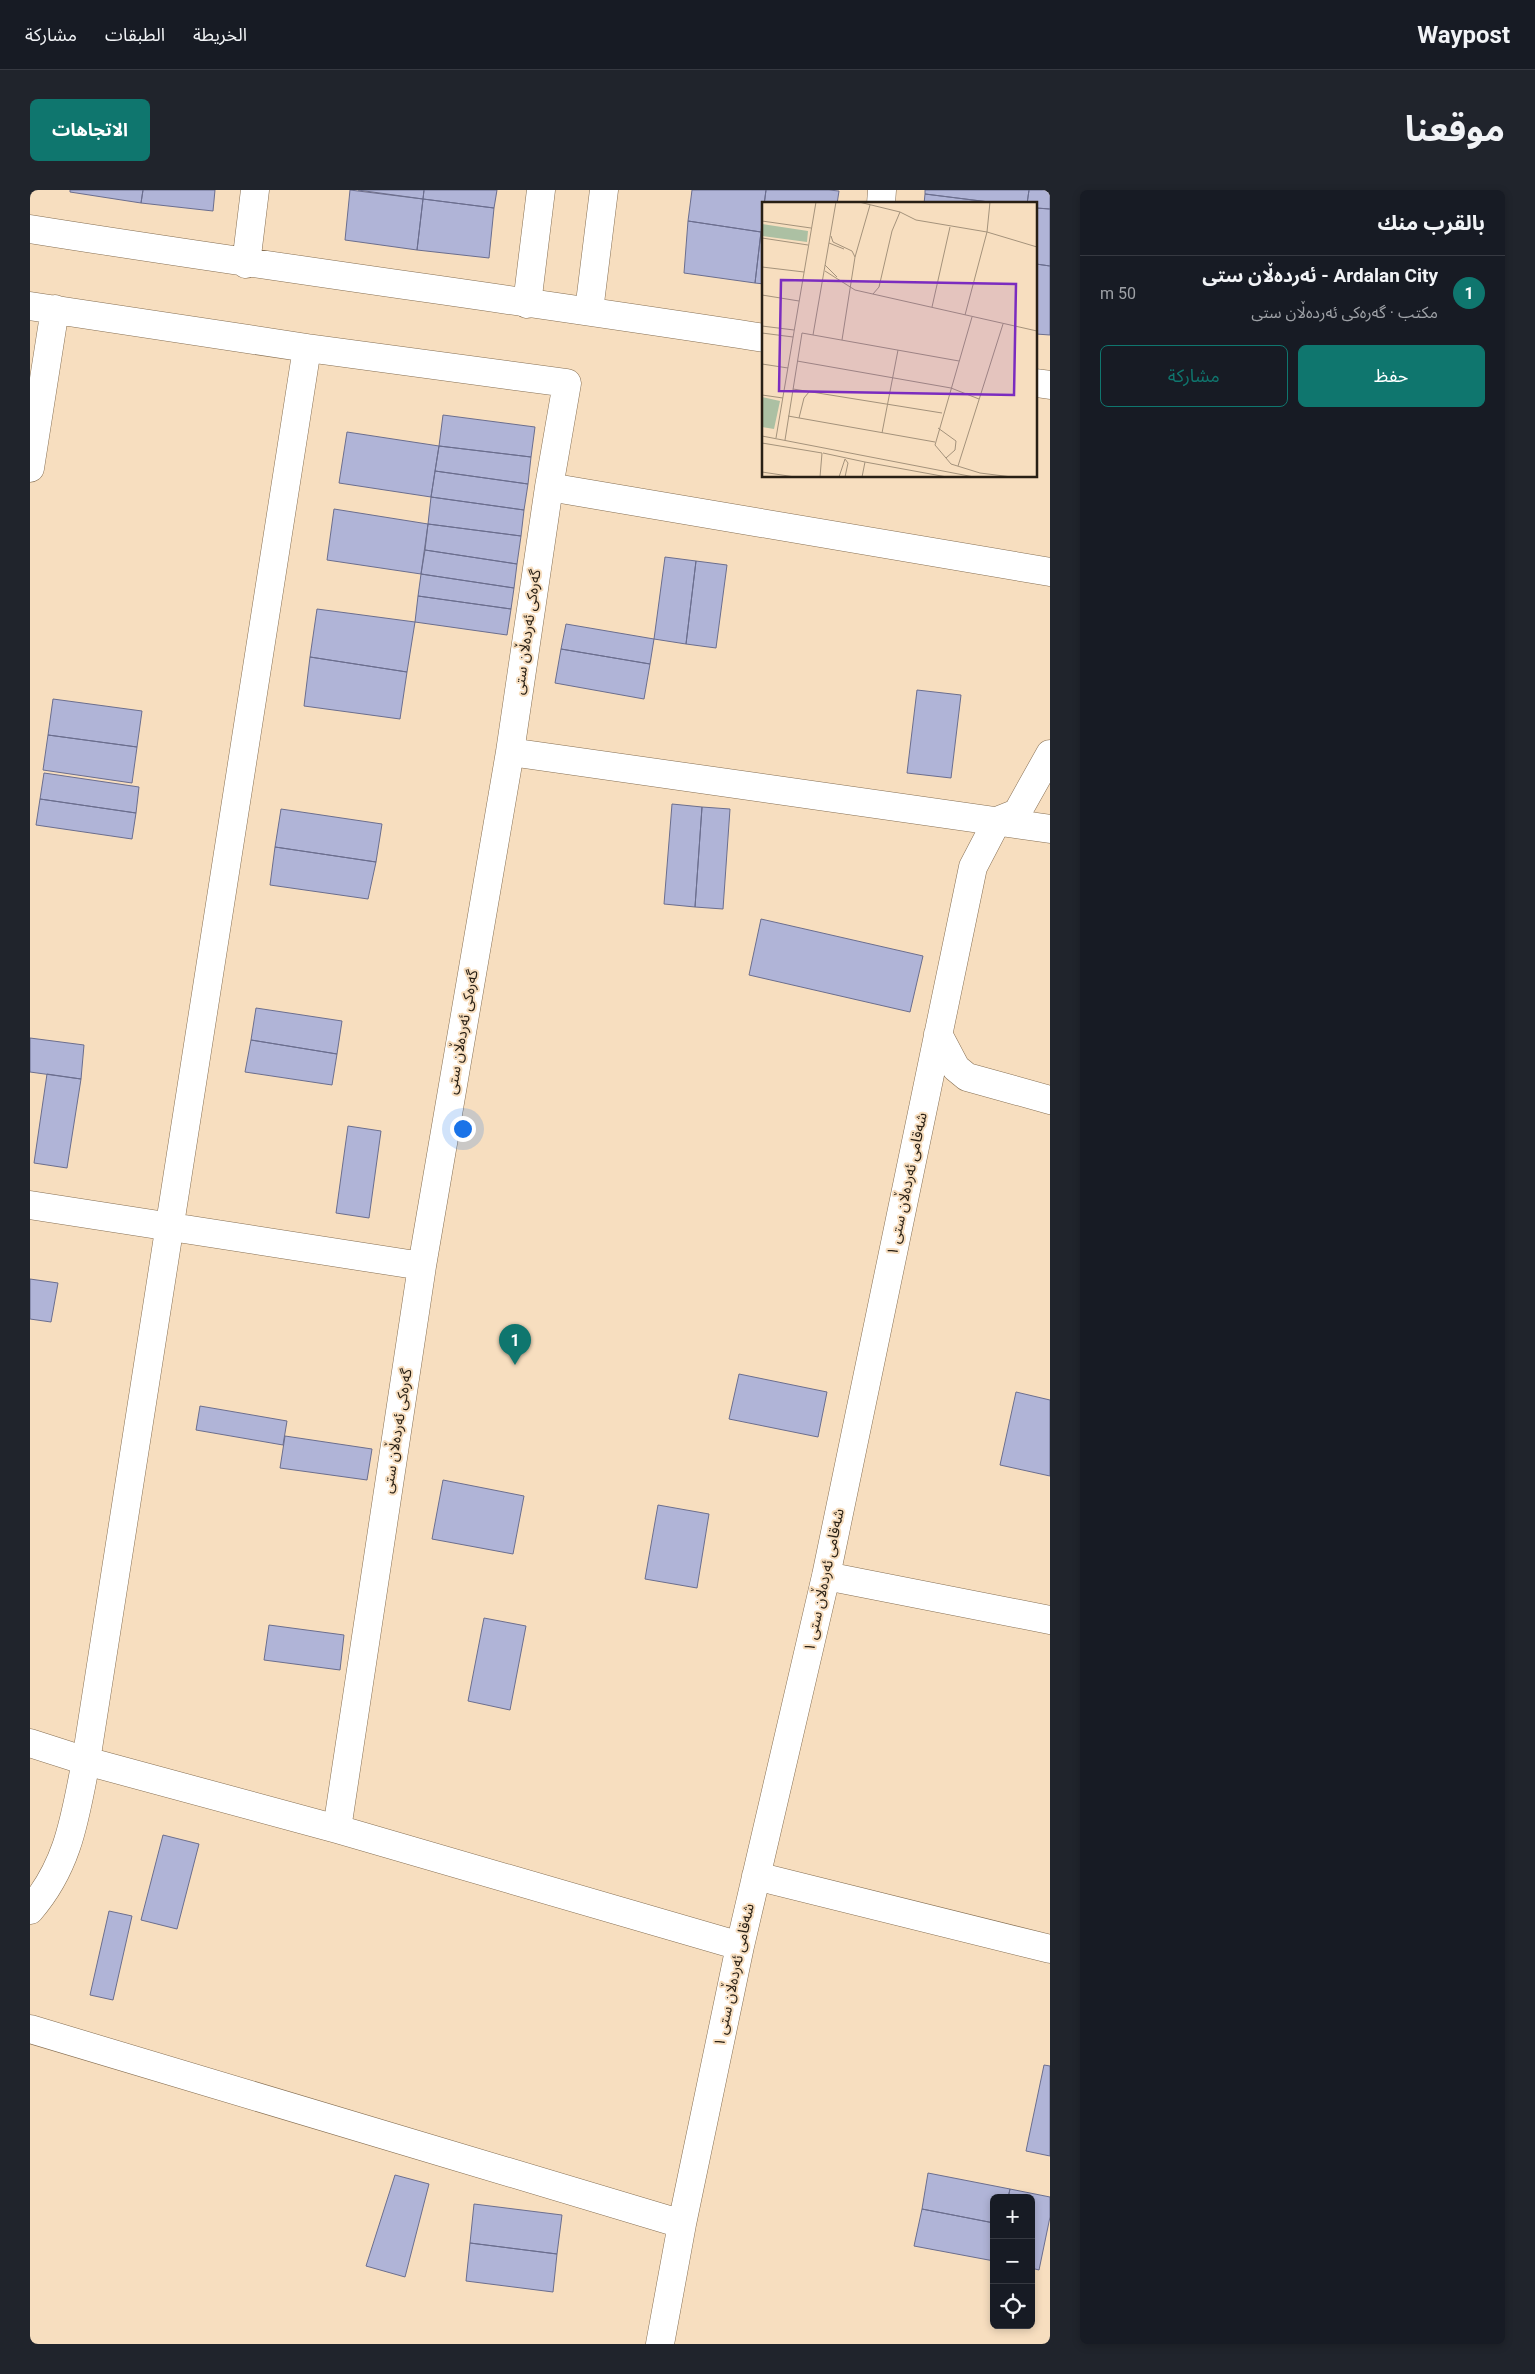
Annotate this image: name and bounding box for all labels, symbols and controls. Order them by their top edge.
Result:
text: Waypost [1417,21,1510,49]
text: مشاركة [25,24,77,45]
text: الطبقات [105,24,165,45]
text: الخريطة [193,24,247,45]
button: الاتجاهات [30,99,150,161]
text: موقعنا [1405,109,1505,150]
inset map [762,202,1038,478]
text: بالقرب منك [1377,211,1485,235]
text: Ardalan City - ئەردەڵان ستی [1202,264,1438,287]
text: 50 m [1100,284,1136,303]
text: 1 [1464,284,1474,303]
text: مكتب · گەرەکی ئەردەڵان ستی [1251,303,1438,322]
button: مشاركة [1100,345,1288,407]
button: حفظ [1298,345,1485,407]
street label: گەرەکی ئەردەڵان ستی [507,567,545,696]
street label: گەرەکی ئەردەڵان ستی [440,967,482,1096]
street label: شەقامی ئەردەڵان ستی ١ [881,1110,931,1257]
your location [450,1116,476,1142]
pin: 1 [499,1324,531,1365]
street label: گەرەکی ئەردەڵان ستی [376,1366,416,1495]
street label: شەقامی ئەردەڵان ستی ١ [798,1506,848,1653]
street label: شەقامی ئەردەڵان ستی ١ [708,1901,758,2048]
map controls [990,2194,1035,2329]
button: + [990,2194,1035,2239]
button: − [990,2239,1035,2284]
button: locate [990,2284,1035,2329]

